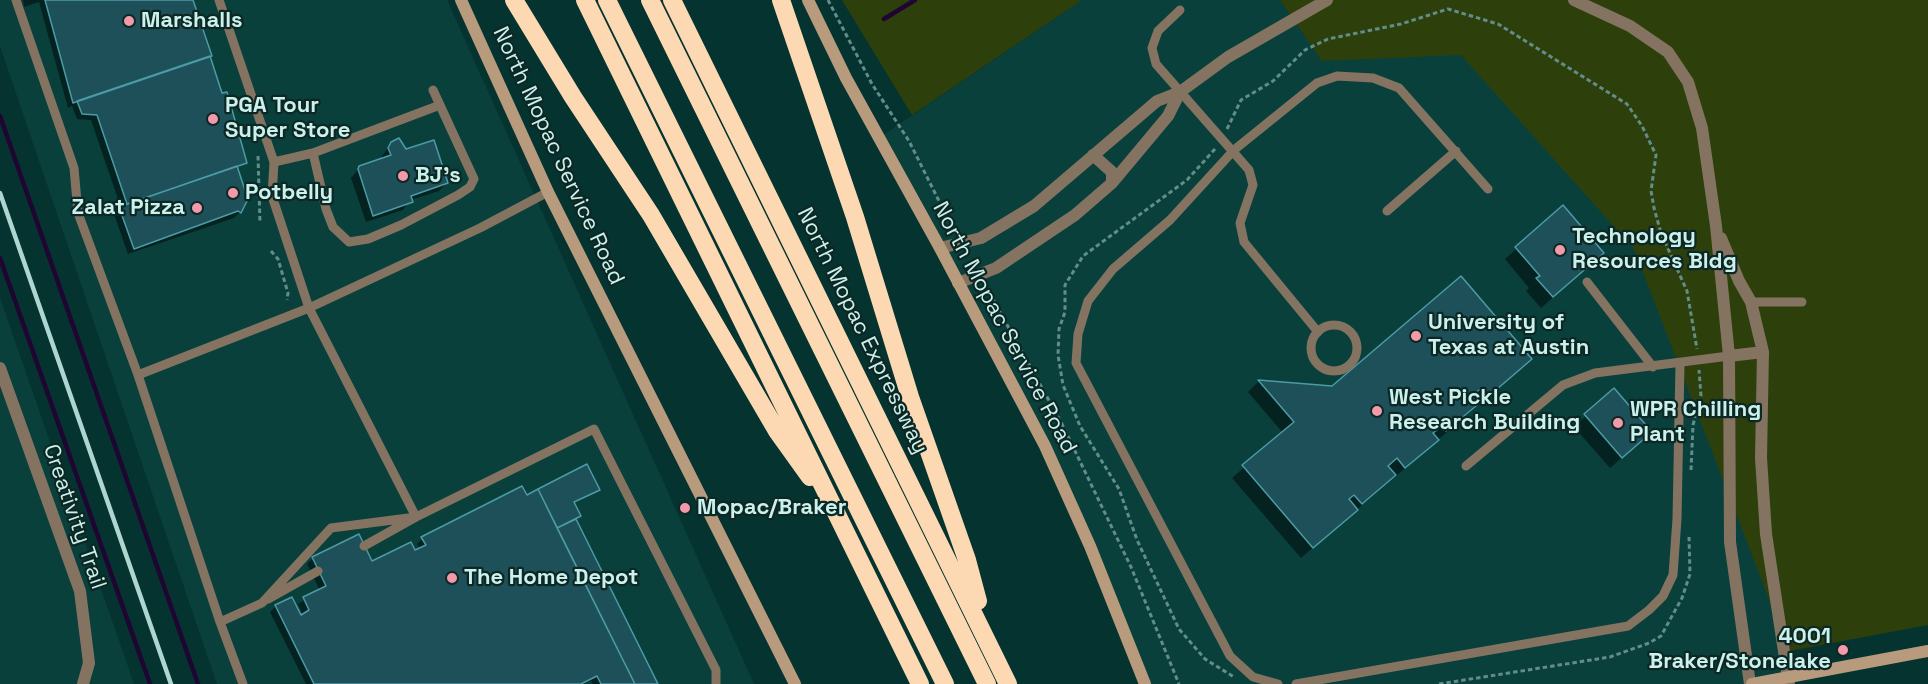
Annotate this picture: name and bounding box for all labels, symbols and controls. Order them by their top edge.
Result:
place label: Marshalls [141,8,243,34]
marker: Marshalls [122,14,136,28]
street label: North Mopac Service Road [487,23,629,289]
place label: PGA Tour Super Store [225,93,350,144]
marker: PGA Tour Super Store [206,112,220,126]
place label: BJ's [415,163,461,189]
marker: BJ's [396,169,410,183]
place label: Potbelly [245,180,333,206]
marker: Potbelly [226,186,240,200]
place label: Zalat Pizza [72,195,185,221]
street label: North Mopac Service Road [926,197,1082,459]
marker: Zalat Pizza [190,201,204,215]
street label: North Mopac Expressway [791,204,933,458]
place label: Technology Resources Bldg [1572,224,1737,276]
marker: Technology Resources Bldg [1553,243,1567,257]
place label: University of Texas at Austin [1428,310,1589,362]
marker: University of Texas at Austin [1409,329,1423,343]
place label: West Pickle Research Building [1389,385,1580,436]
place label: WPR Chilling Plant [1630,397,1761,448]
marker: West Pickle Research Building [1370,404,1384,418]
marker: WPR Chilling Plant [1611,416,1625,430]
street label: Creativity Trail [37,441,111,593]
place label: Mopac/Braker [697,495,846,521]
marker: Mopac/Braker [678,501,692,515]
place label: The Home Depot [464,565,638,591]
marker: The Home Depot [445,571,459,585]
place label: 4001 Braker/Stonelake [1649,624,1831,676]
marker: 4001 Braker/Stonelake [1836,643,1850,657]

